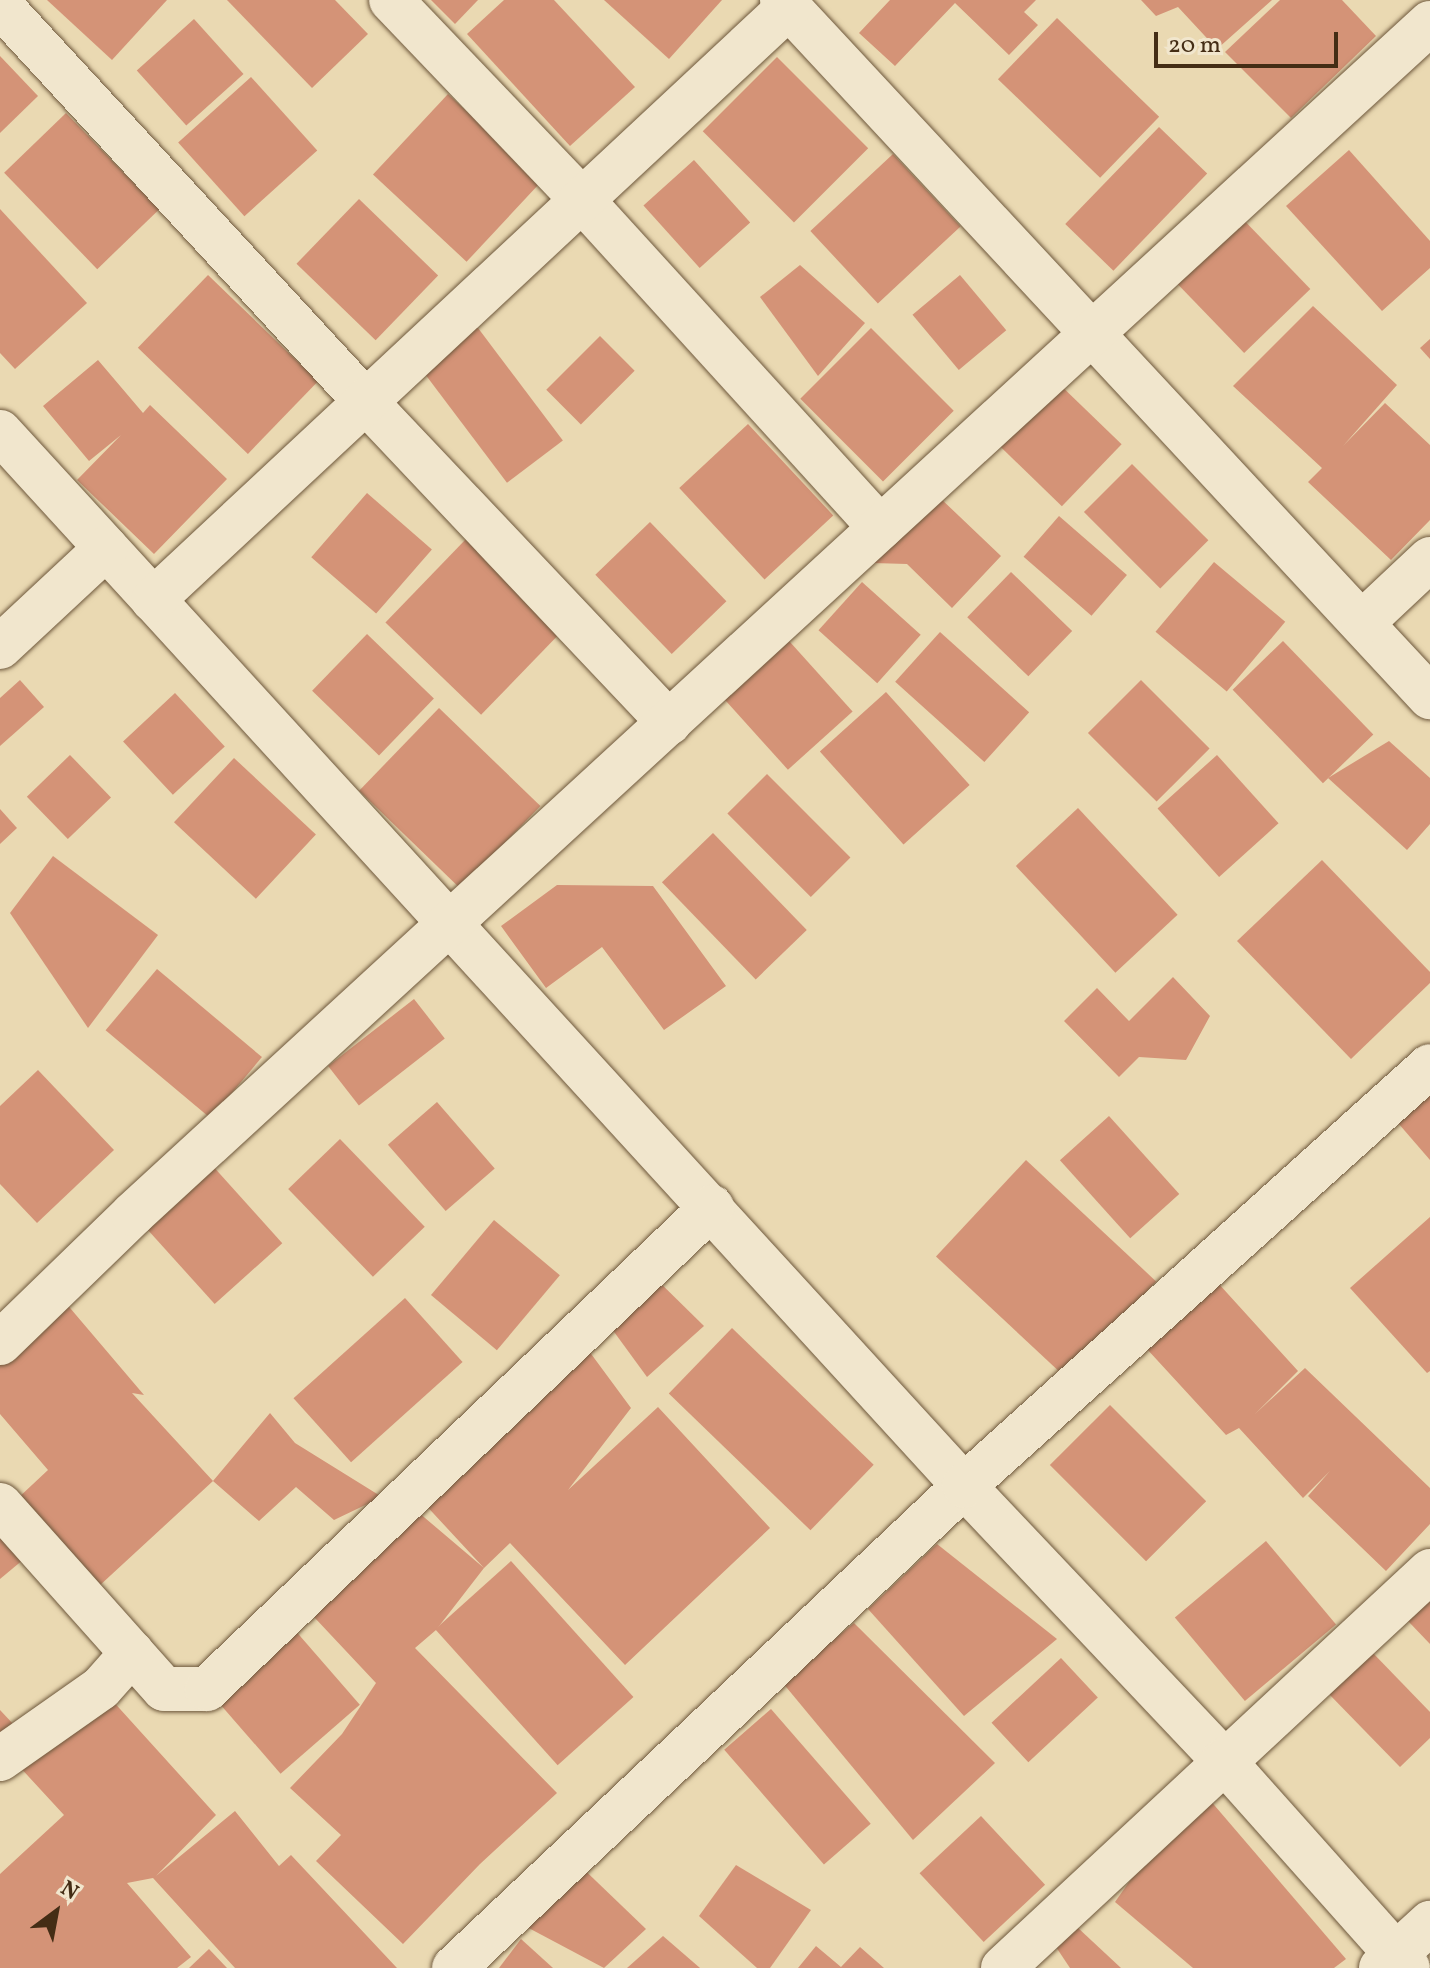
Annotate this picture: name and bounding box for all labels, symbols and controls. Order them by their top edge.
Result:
scale bar [1158,16,1342,66]
text: 20 m [1168,29,1221,63]
north arrow [16,1872,96,1952]
text: N [54,1874,84,1909]

